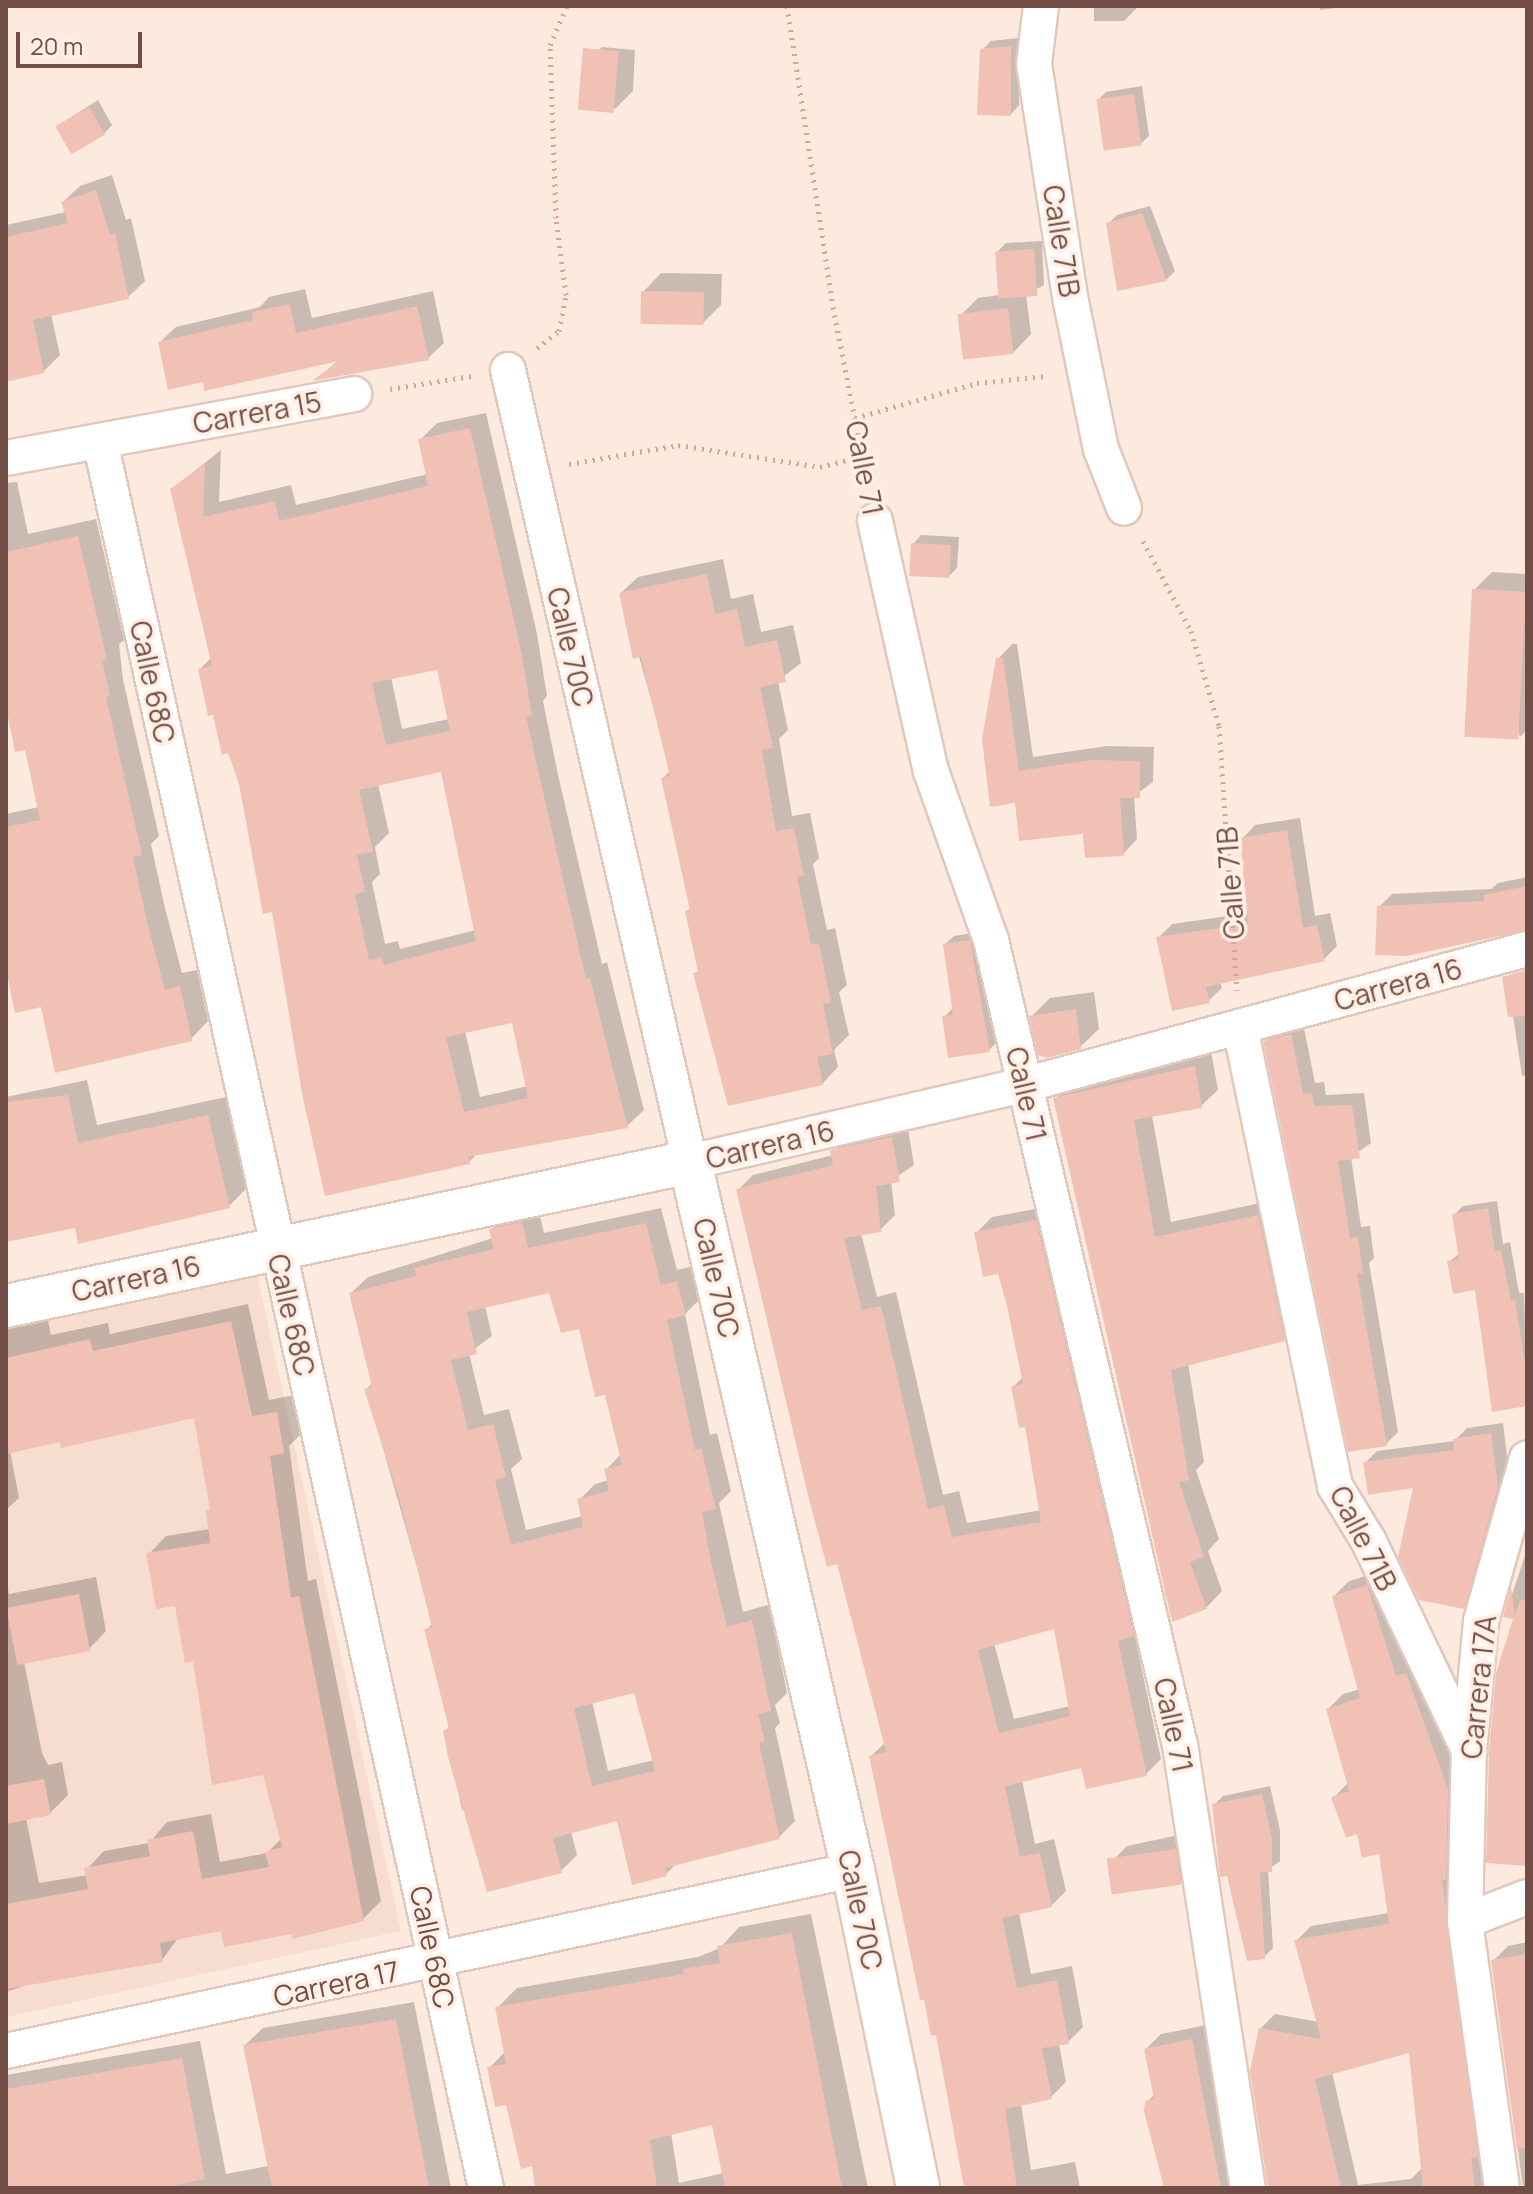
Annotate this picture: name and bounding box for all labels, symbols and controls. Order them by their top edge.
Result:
scale bar [20,16,146,66]
text: 20 m [30,29,83,62]
street label: Calle 71B [1037,183,1087,299]
street label: Carrera 15 [190,384,324,440]
street label: Calle 71 [839,418,891,518]
street label: Calle 70C [541,584,601,710]
street label: Calle 68C [124,618,182,746]
street label: Calle 71B [1209,826,1251,940]
street label: Carrera 16 [1330,951,1466,1017]
street label: Calle 71 [1000,1044,1054,1144]
street label: Carrera 16 [702,1113,838,1175]
street label: Calle 70C [687,1215,747,1341]
street label: Carrera 16 [69,1248,203,1308]
street label: Calle 68C [262,1251,322,1379]
street label: Calle 71B [1323,1480,1405,1596]
street label: Carrera 17A [1454,1614,1502,1760]
street label: Calle 71 [1148,1675,1200,1775]
street label: Calle 70C [832,1847,890,1973]
street label: Calle 68C [404,1883,462,2011]
street label: Carrera 17 [270,1953,402,2013]

